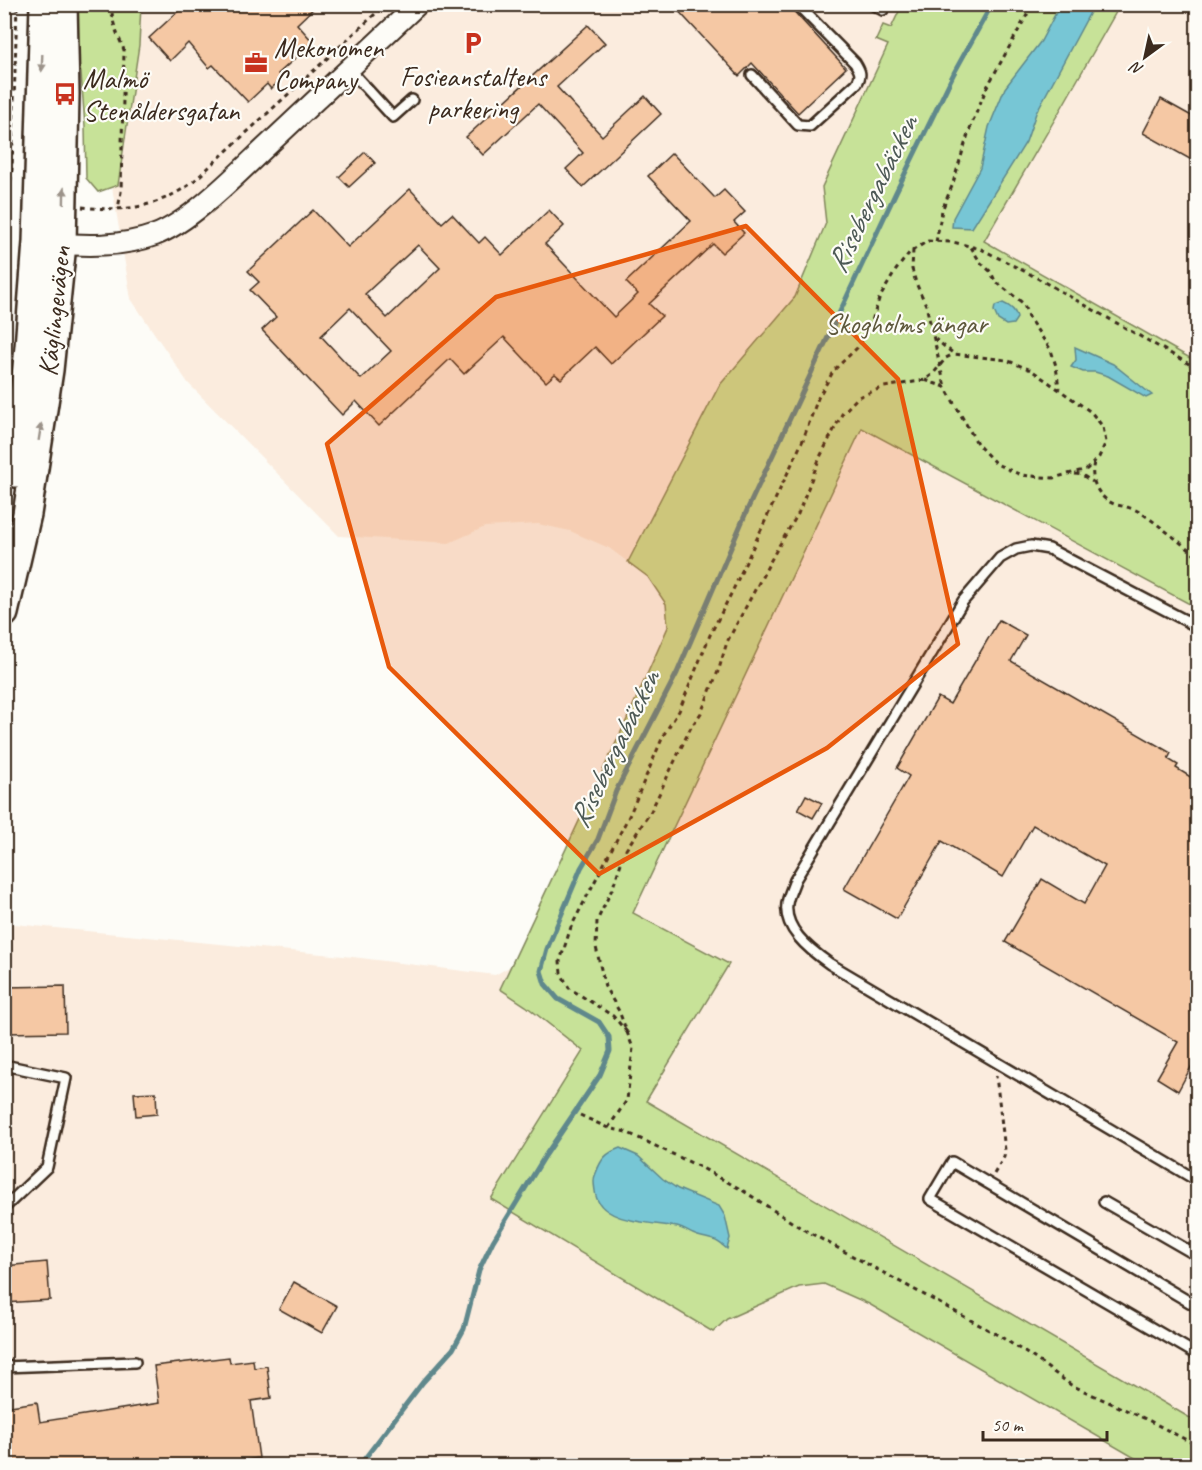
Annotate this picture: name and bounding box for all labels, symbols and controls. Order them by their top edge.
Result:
north arrow [1115,27,1175,87]
place label: Mekonomen Company [274,30,385,97]
parking icon: Fosieanstaltens parkering [460,30,486,56]
office icon: Mekonomen Company [243,50,269,76]
one-way arrow [37,53,47,72]
text: N [1125,56,1147,80]
place label: Fosieanstaltens parkering [400,59,548,126]
place label: Malmö Stenåldersgatan [83,61,241,128]
bus stop icon: Malmö Stenåldersgatan [52,81,78,107]
water label: Risebergabäcken [818,107,927,279]
one-way arrow [59,187,69,206]
street label: Käglingevägen [30,244,78,378]
park label: Skogholms ängar [825,306,989,341]
one-way arrow [35,422,44,441]
water label: Risebergabäcken [560,662,669,834]
scale bar [983,1404,1108,1442]
text: 50 m [992,1414,1025,1436]

